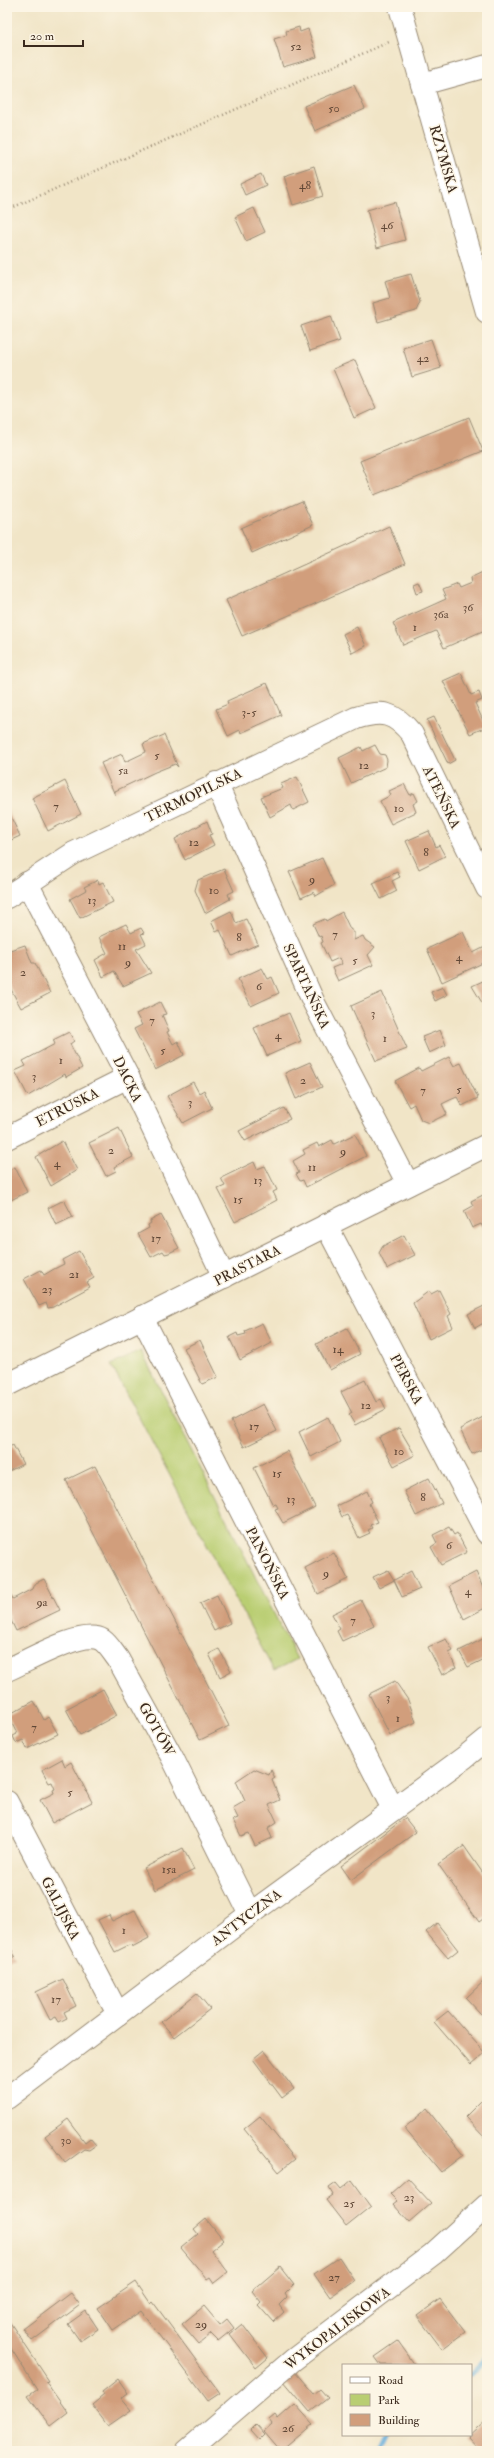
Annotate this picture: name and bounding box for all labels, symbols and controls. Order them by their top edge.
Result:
scale bar [24,22,83,48]
text: 20 m [30,29,55,44]
house number: 52 [290,39,302,54]
house number: 50 [328,101,340,116]
street label: RZYMSKA [426,123,461,195]
house number: 48 [299,178,311,193]
house number: 46 [381,218,394,233]
house number: 42 [417,351,429,366]
house number: 36 [463,600,474,615]
house number: 36a [433,607,450,622]
house number: 1 [413,620,417,635]
house number: 3-5 [242,705,257,720]
house number: 5 [154,748,160,763]
house number: 12 [359,758,369,773]
street label: ATEŃSKA [419,762,464,832]
house number: 5a [118,763,129,778]
street label: TERMOPILSKA [142,765,244,826]
house number: 7 [53,799,59,814]
house number: 10 [394,801,404,816]
house number: 12 [189,835,199,850]
house number: 8 [423,845,429,860]
house number: 9 [308,872,315,887]
house number: 10 [209,883,219,898]
house number: 13 [88,893,96,908]
house number: 7 [332,927,338,942]
house number: 8 [236,930,242,945]
house number: 11 [118,939,126,954]
street label: SPARTAŃSKA [279,941,334,1032]
house number: 4 [456,950,463,965]
house number: 5 [352,953,358,968]
house number: 9 [124,955,131,970]
house number: 2 [20,965,26,980]
house number: 6 [256,979,263,994]
house number: 3 [371,1006,375,1021]
house number: 7 [149,1013,155,1028]
house number: 4 [275,1028,282,1043]
house number: 1 [383,1031,387,1046]
house number: 5 [160,1043,166,1058]
house number: 1 [59,1053,63,1068]
street label: DACKA [109,1054,146,1105]
house number: 3 [32,1069,36,1084]
house number: 2 [300,1073,306,1088]
house number: 5 [456,1082,462,1097]
house number: 7 [420,1083,426,1098]
street label: ETRUSKA [33,1084,102,1131]
house number: 3 [188,1095,192,1110]
house number: 2 [108,1143,114,1158]
house number: 9 [339,1144,346,1159]
house number: 4 [54,1156,61,1171]
house number: 11 [308,1160,316,1175]
house number: 13 [254,1173,262,1188]
house number: 15 [233,1192,243,1207]
house number: 17 [151,1231,161,1246]
street label: PRASTARA [211,1241,284,1290]
house number: 21 [69,1267,79,1282]
house number: 23 [42,1282,52,1297]
house number: 14 [333,1342,344,1357]
street label: PERSKA [386,1351,427,1407]
house number: 12 [361,1398,371,1413]
house number: 17 [249,1419,259,1434]
house number: 10 [394,1444,404,1459]
house number: 15 [272,1466,282,1481]
house number: 8 [420,1490,426,1505]
house number: 13 [287,1492,295,1507]
street label: PANOŃSKA [242,1524,293,1602]
house number: 6 [446,1538,453,1553]
house number: 9 [322,1566,329,1581]
house number: 4 [465,1584,472,1599]
house number: 9a [35,1595,49,1610]
house number: 7 [350,1613,356,1628]
house number: 3 [386,1690,390,1705]
street label: GOTÓW [135,1699,179,1760]
house number: 1 [396,1711,400,1726]
house number: 7 [31,1720,37,1735]
house number: 5 [67,1785,73,1800]
house number: 15a [162,1862,177,1877]
street label: GALIJSKA [37,1874,84,1943]
street label: ANTYCZNA [207,1886,285,1950]
house number: 1 [122,1923,126,1938]
house number: 17 [51,1992,61,2007]
house number: 30 [61,2133,71,2148]
house number: 23 [404,2190,414,2205]
house number: 25 [343,2196,355,2211]
house number: 27 [328,2270,340,2285]
street label: WYKOPALISKOWA [280,2283,393,2374]
house number: 29 [195,2317,207,2332]
legend [342,2364,472,2436]
text: Road [378,2373,403,2388]
text: Park [378,2393,400,2408]
text: Building [378,2413,421,2428]
house number: 26 [282,2421,295,2436]

